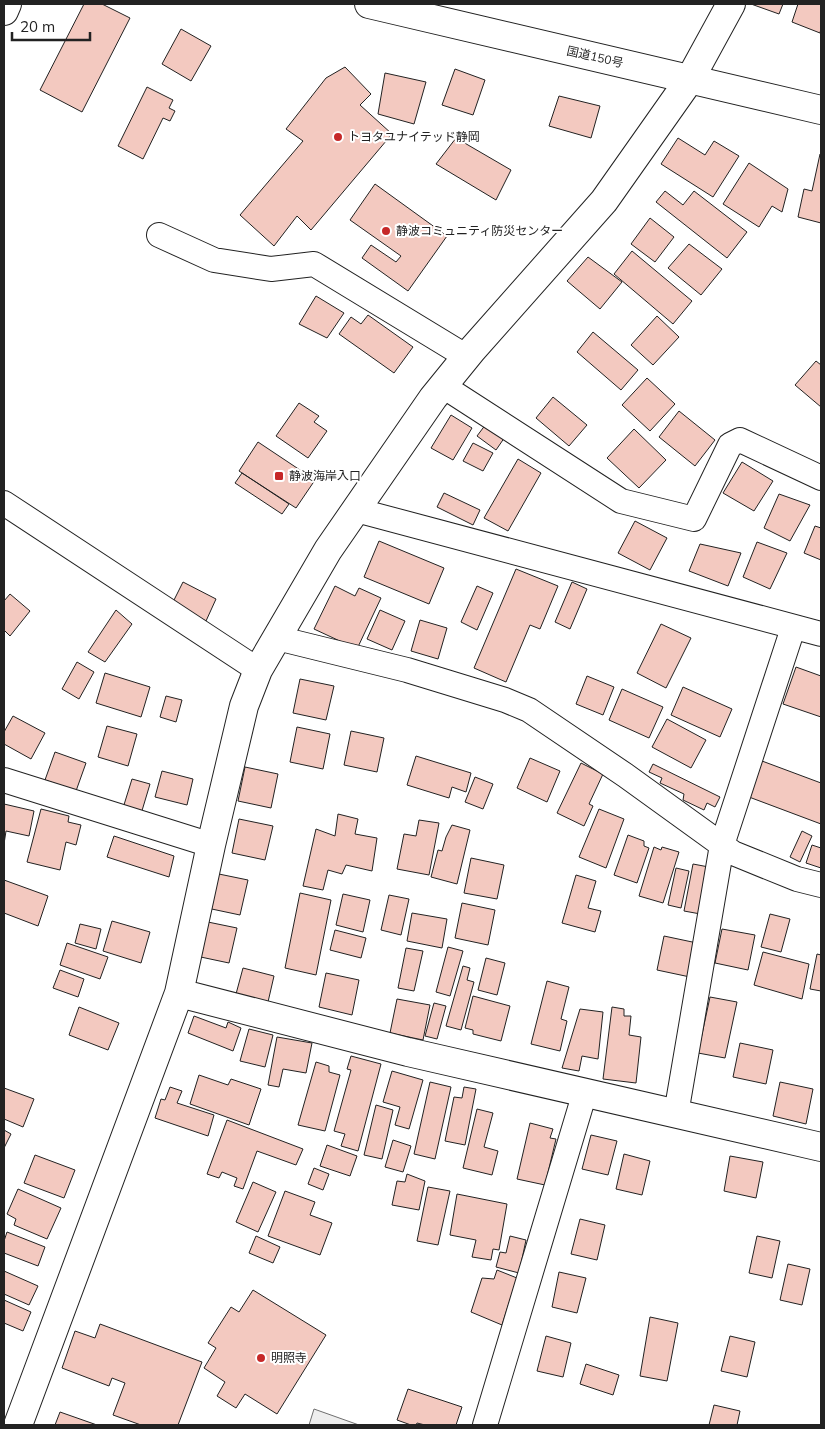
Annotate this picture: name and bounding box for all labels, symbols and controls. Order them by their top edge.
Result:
scale bar [12,10,90,42]
text: 20 m [20,17,55,36]
street label: 国道150号 [565,43,625,70]
place label: トヨタユナイテッド静岡 [348,129,480,144]
marker: トヨタユナイテッド静岡 [332,131,344,143]
place label: 静波コミュニティ防災センター [396,223,563,238]
marker: 静波コミュニティ防災センター [380,225,392,237]
place label: 静波海岸入口 [289,468,361,483]
marker: 静波海岸入口 [273,470,285,482]
place label: 明照寺 [271,1350,307,1365]
marker: 明照寺 [255,1352,267,1364]

